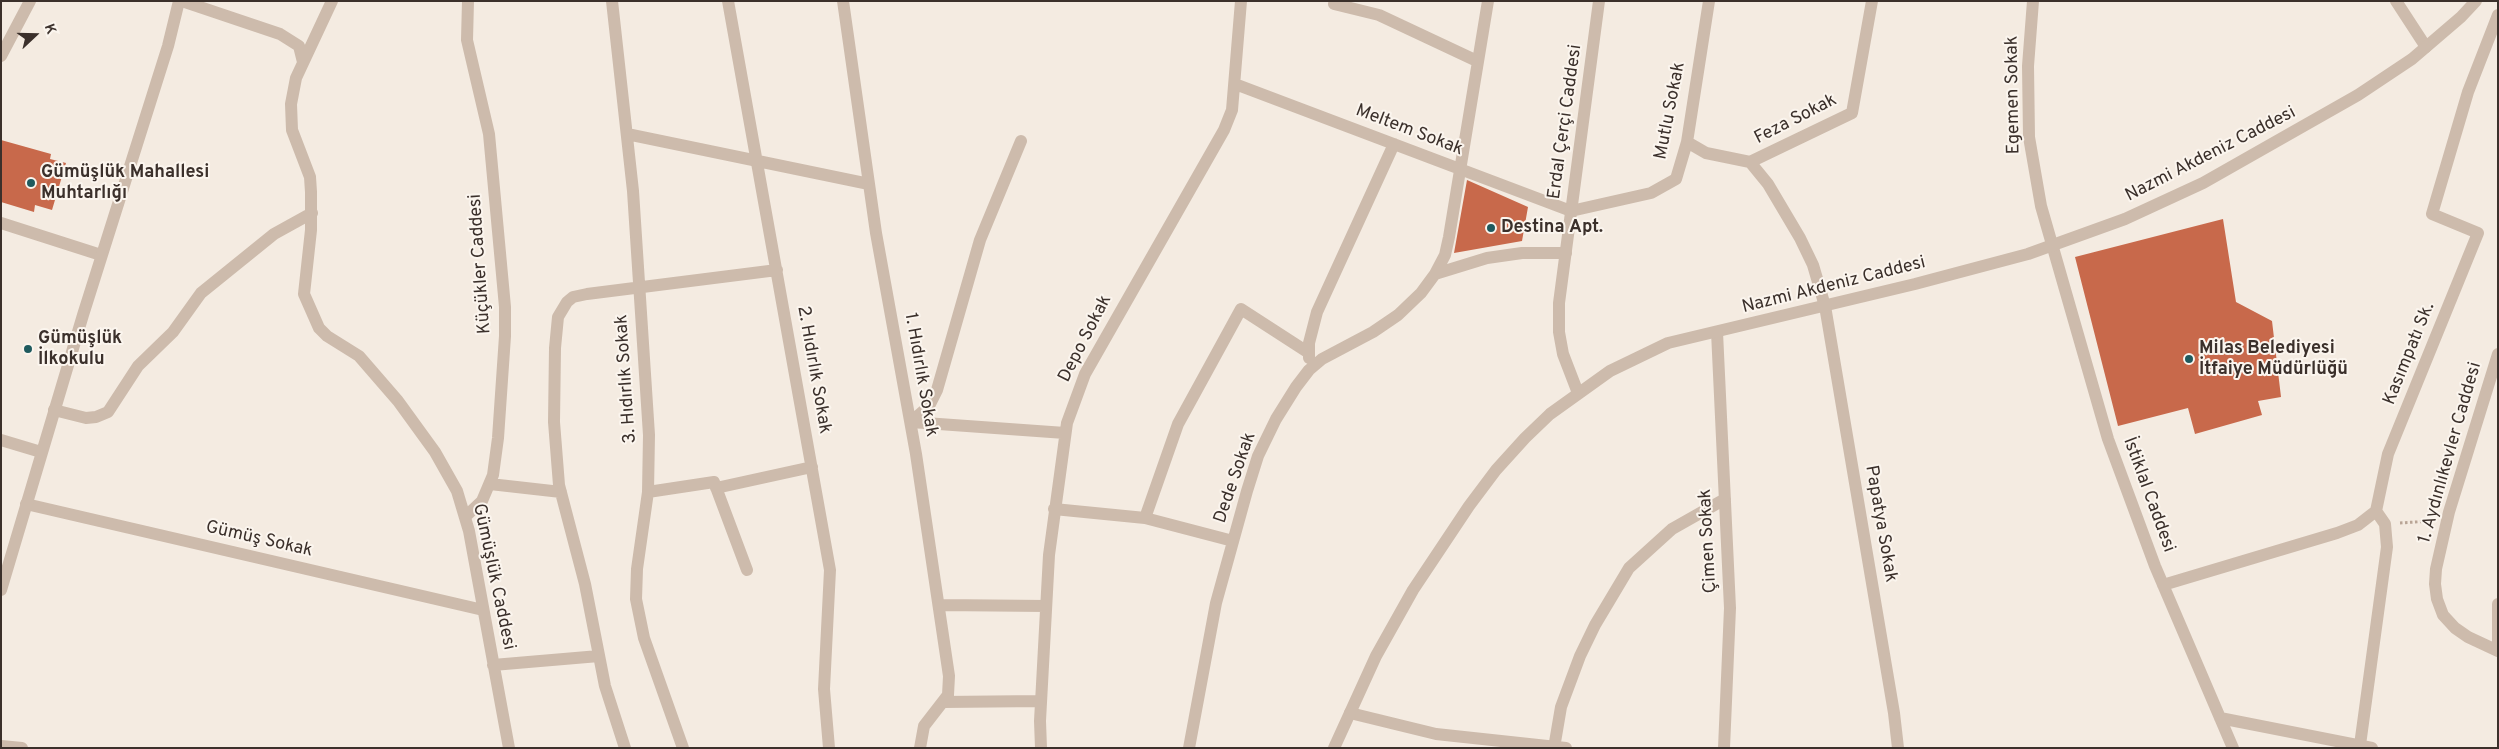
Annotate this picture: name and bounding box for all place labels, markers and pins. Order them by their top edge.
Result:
place label: Gümüşlük Mahallesi Muhtarlığı [41,162,209,204]
marker: Gümüşlük Mahallesi Muhtarlığı [25,177,37,189]
place label: Destina Apt. [1501,217,1603,239]
marker: Destina Apt. [1485,222,1497,234]
place label: Gümüşlük İlkokulu [38,328,122,370]
place label: Milas Belediyesi İtfaiye Müdürlüğü [2199,338,2348,380]
marker: Gümüşlük İlkokulu [22,343,34,355]
marker: Milas Belediyesi İtfaiye Müdürlüğü [2183,353,2195,365]

